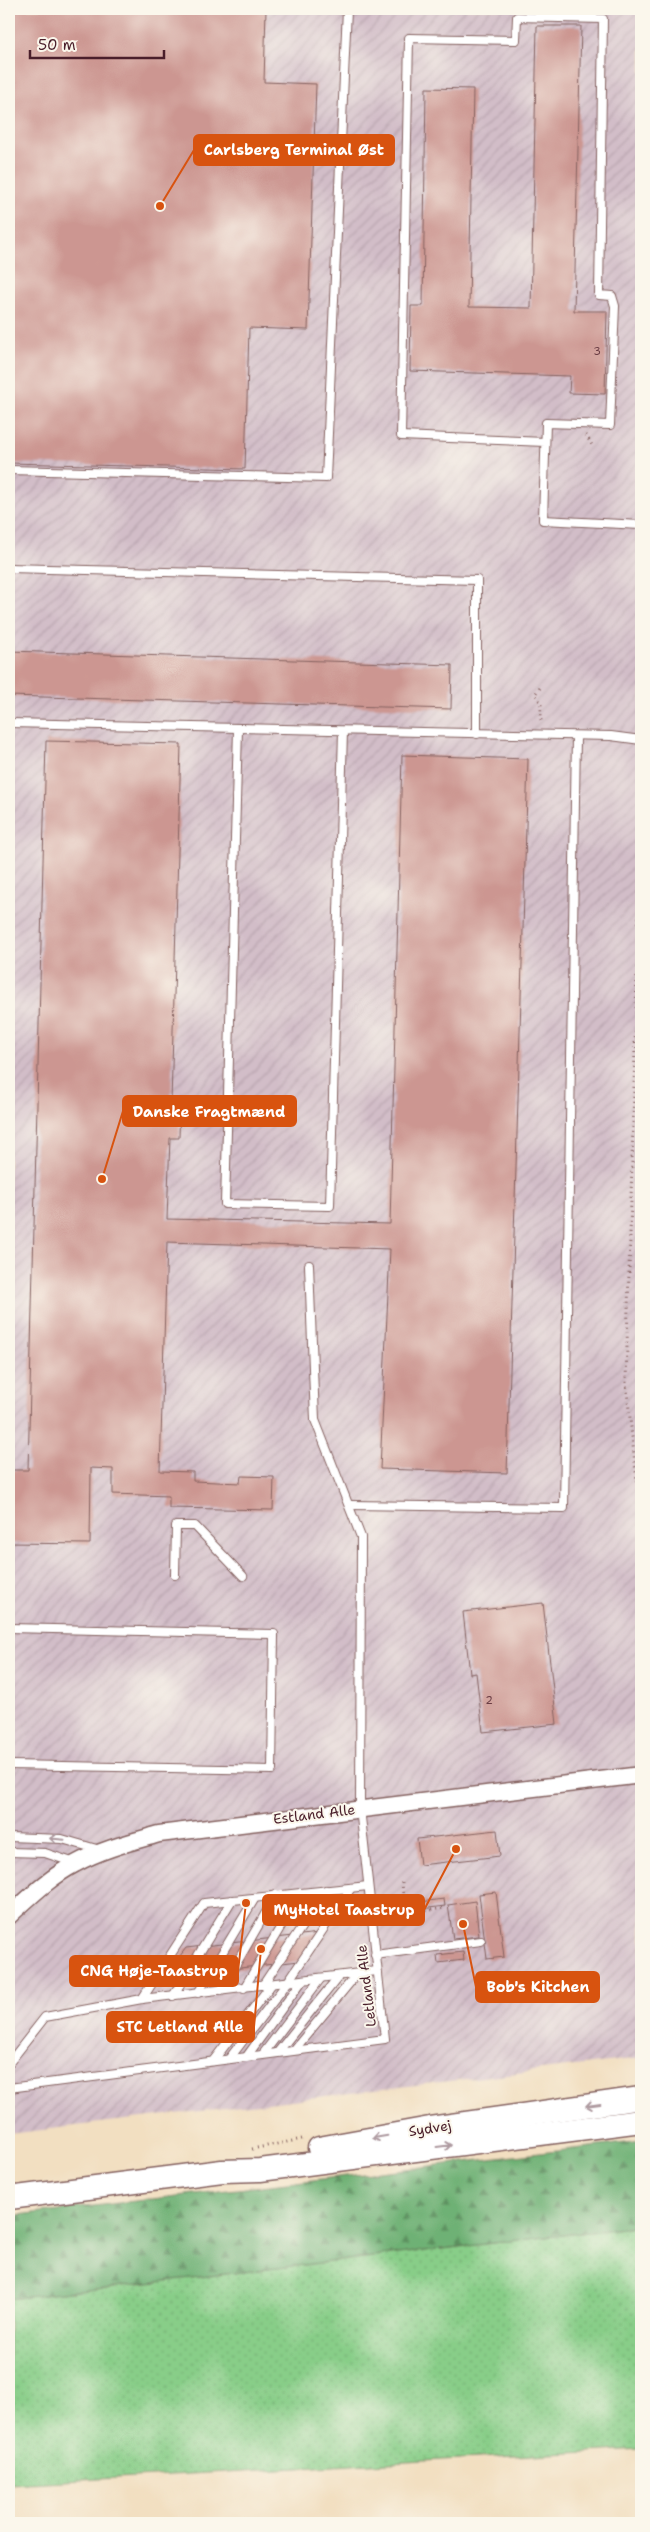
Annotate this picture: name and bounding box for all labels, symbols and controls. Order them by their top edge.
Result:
scale bar [30,28,164,60]
text: 50 m [38,35,76,55]
callout: Carlsberg Terminal Øst [194,135,394,165]
text: Carlsberg Terminal Øst [204,140,384,160]
house number: 3 [593,344,601,359]
callout: Danske Fragtmænd [123,1096,296,1126]
text: Danske Fragtmænd [133,1102,285,1122]
house number: 2 [485,1693,493,1708]
street label: Estland Alle [272,1800,356,1828]
one-way arrow [50,1834,66,1844]
callout: MyHotel Taastrup [263,1895,424,1925]
text: MyHotel Taastrup [274,1900,415,1920]
street label: Letland Alle [352,1944,380,2028]
callout: CNG Høje-Taastrup [70,1956,238,1986]
text: CNG Høje-Taastrup [80,1961,228,1981]
callout: Bob's Kitchen [476,1972,599,2002]
text: Bob's Kitchen [487,1977,589,1997]
callout: STC Letland Alle [107,2012,254,2042]
text: STC Letland Alle [117,2017,243,2037]
one-way arrow [585,2100,601,2110]
street label: Sydvej [407,2116,453,2140]
one-way arrow [373,2132,389,2142]
one-way arrow [436,2141,452,2151]

